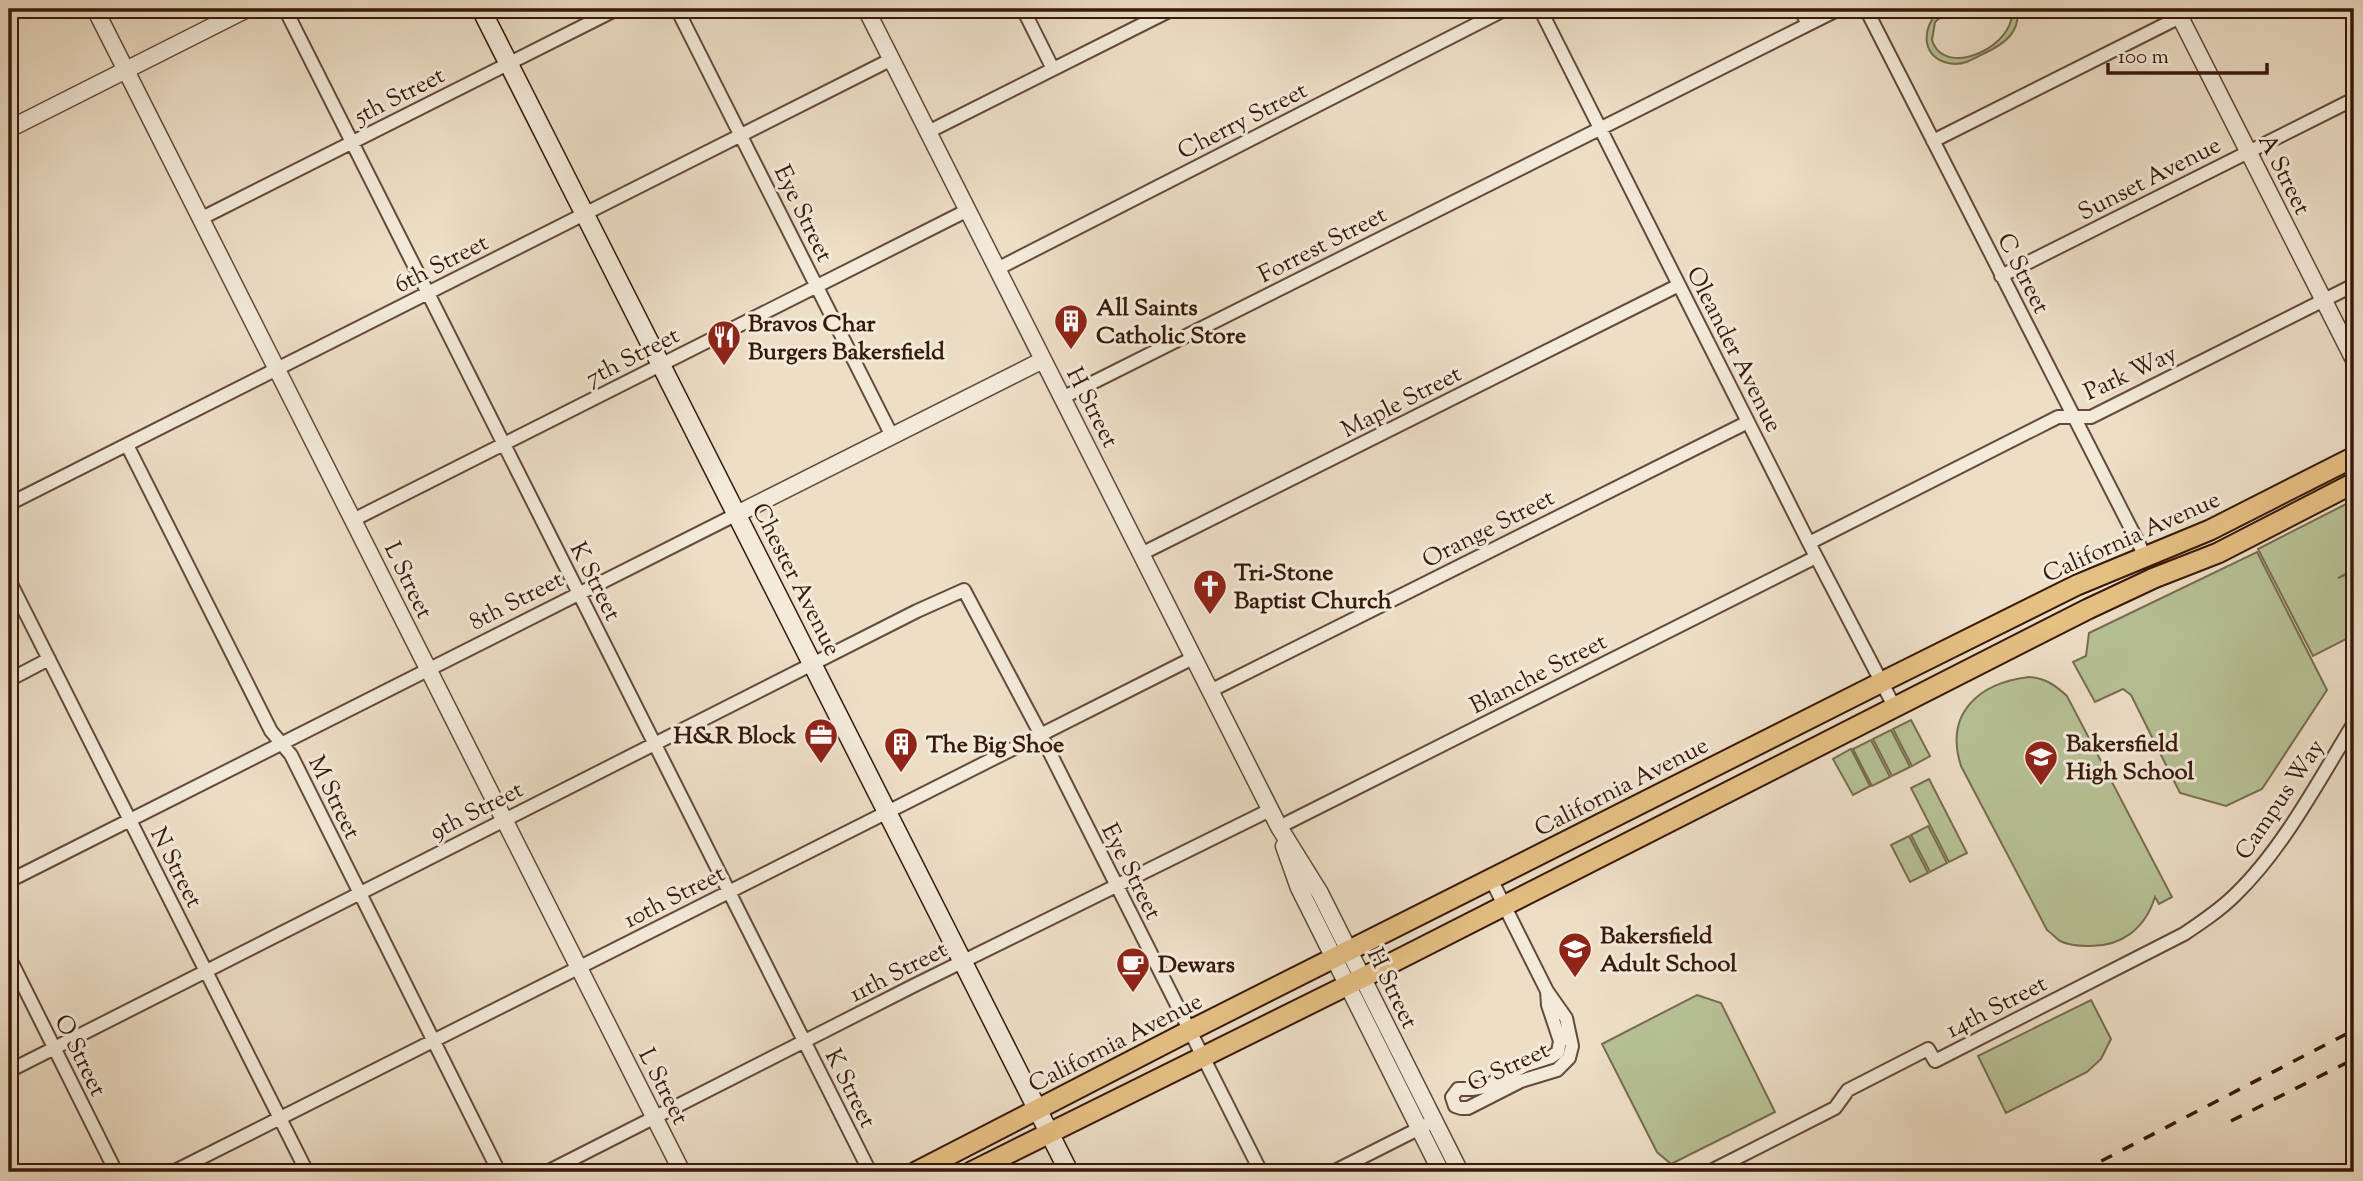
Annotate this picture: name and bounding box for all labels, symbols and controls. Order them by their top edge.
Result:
scale bar [2108,32,2267,76]
text: 100 m [2118,43,2169,73]
street label: 5th Street [347,59,451,135]
street label: Cherry Street [1172,75,1314,169]
street label: Sunset Avenue [2073,129,2227,230]
street label: A Street [2248,129,2318,221]
street label: Eye Street [764,160,840,268]
street label: Forrest Street [1253,199,1393,293]
street label: 6th Street [389,227,495,303]
street label: C Street [1987,228,2057,320]
street label: Oleander Avenue [1677,261,1790,439]
place label: All Saints Catholic Store [1096,292,1246,354]
building icon: All Saints Catholic Store [1052,302,1090,351]
place label: Bravos Char Burgers Bakersfield [748,308,945,370]
restaurant icon: Bravos Char Burgers Bakersfield [705,318,743,367]
street label: 7th Street [580,320,686,396]
street label: Park Way [2079,337,2183,410]
street label: Maple Street [1336,358,1468,448]
street label: H Street [1057,362,1126,454]
street label: Orange Street [1417,482,1561,578]
street label: California Avenue [2038,483,2226,592]
street label: Chester Avenue [742,498,848,662]
street label: L Street [374,537,440,625]
street label: K Street [560,537,629,627]
place label: Tri-Stone Baptist Church [1234,557,1393,619]
street label: 8th Street [464,564,570,640]
church icon: Tri-Stone Baptist Church [1191,567,1229,616]
street label: Blanche Street [1465,626,1613,724]
office icon: H&R Block [802,716,840,765]
place label: H&R Block [674,720,797,754]
building icon: The Big Shoe [882,725,920,774]
place label: Bakersfield High School [2066,728,2195,790]
place label: The Big Shoe [926,729,1064,763]
street label: California Avenue [1529,729,1715,846]
street label: Campus Way [2228,733,2334,867]
school or university icon: Bakersfield High School [2022,738,2060,787]
street label: M Street [298,750,368,845]
street label: 9th Street [424,774,530,850]
street label: Eye Street [1091,818,1169,926]
street label: N Street [140,822,210,914]
street label: 10th Street [618,858,732,938]
place label: Bakersfield Adult School [1600,920,1737,982]
school or university icon: Bakersfield Adult School [1556,930,1594,979]
street label: 11th Street [844,934,954,1012]
street label: H Street [1357,943,1425,1035]
cafe icon: Dewars [1114,945,1152,994]
place label: Dewars [1158,949,1235,983]
street label: 14th Street [1940,968,2053,1048]
street label: California Avenue [1023,985,1209,1102]
street label: O Street [45,1009,114,1103]
street label: G Street [1462,1034,1555,1102]
street label: L Street [629,1043,696,1131]
street label: K Street [815,1044,884,1134]

